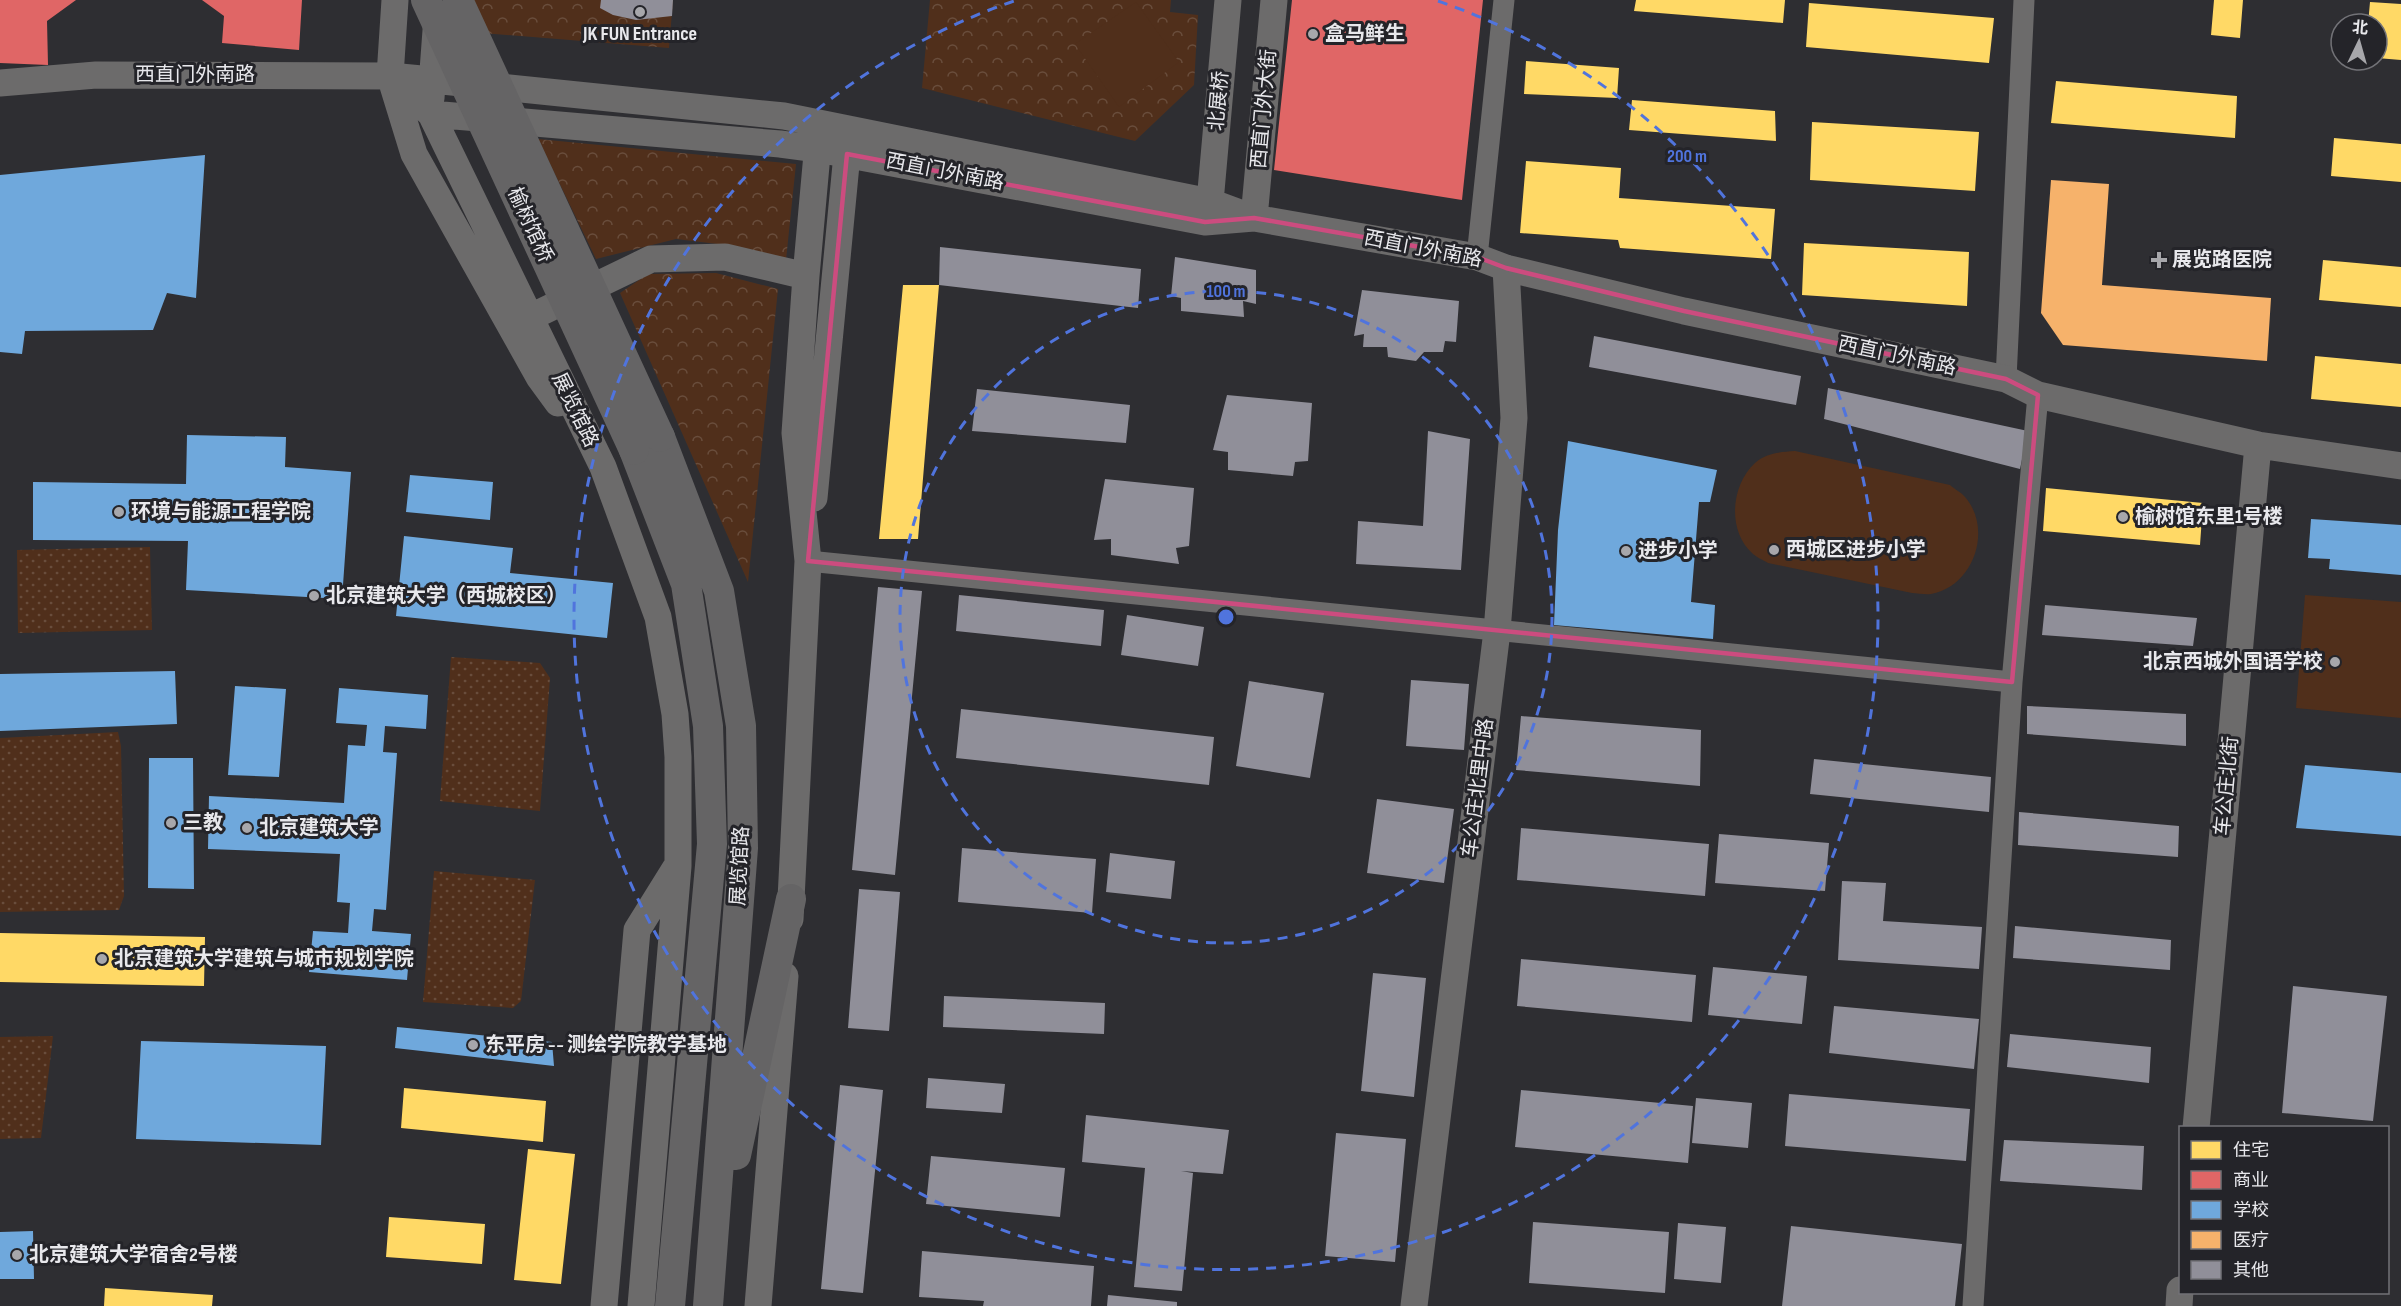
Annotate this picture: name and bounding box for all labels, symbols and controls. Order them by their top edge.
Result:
marker: JK FUN Entrance [633,5,647,19]
north arrow [2329,12,2389,72]
text: 北 [2351,18,2369,39]
place label: JK FUN Entrance [582,22,697,46]
place label: 盒马鲜生 [1325,22,1405,46]
marker: 盒马鲜生 [1306,27,1320,41]
street label: 西直门外大街 [1247,48,1281,170]
street label: 西直门外南路 [135,63,255,87]
street label: 北展桥 [1204,70,1234,132]
text: 200 m [1667,146,1707,167]
street label: 西直门外南路 [884,149,1006,195]
street label: 榆树馆桥 [502,184,558,266]
street label: 西直门外南路 [1362,226,1484,272]
place label: 展览路医院 [2172,248,2272,272]
marker: 展览路医院 [2150,251,2168,269]
text: 100 m [1207,281,1246,302]
street label: 西直门外南路 [1836,332,1958,380]
street label: 展览馆路 [547,369,603,451]
place label: 环境与能源工程学院 [131,500,311,524]
marker: 环境与能源工程学院 [112,505,126,519]
place label: 榆树馆东里1号楼 [2135,505,2283,529]
marker: 榆树馆东里1号楼 [2116,510,2130,524]
place label: 西城区进步小学 [1786,538,1926,562]
place label: 进步小学 [1638,539,1718,563]
marker: 西城区进步小学 [1767,543,1781,557]
marker: 进步小学 [1619,544,1633,558]
place label: 北京建筑大学（西城校区） [326,584,566,608]
marker: 北京建筑大学（西城校区） [307,589,321,603]
centre of rings [1216,607,1236,627]
place label: 北京西城外国语学校 [2143,650,2323,674]
marker: 北京西城外国语学校 [2328,655,2342,669]
street label: 车公庄北里中路 [1458,717,1498,859]
street label: 车公庄北街 [2211,735,2243,837]
place label: 三教 [183,811,223,835]
marker: 三教 [164,816,178,830]
place label: 北京建筑大学 [259,816,379,840]
marker: 北京建筑大学 [240,821,254,835]
street label: 展览馆路 [726,825,754,907]
place label: 北京建筑大学建筑与城市规划学院 [114,947,414,971]
marker: 北京建筑大学建筑与城市规划学院 [95,952,109,966]
place label: 东平房 -- 测绘学院教学基地 [485,1033,727,1057]
marker: 东平房 -- 测绘学院教学基地 [466,1038,480,1052]
legend [2179,1126,2389,1294]
text: 住宅 [2233,1140,2269,1161]
text: 商业 [2233,1170,2269,1191]
text: 学校 [2233,1200,2269,1221]
text: 医疗 [2233,1230,2269,1251]
place label: 北京建筑大学宿舍2号楼 [29,1243,238,1267]
marker: 北京建筑大学宿舍2号楼 [10,1248,24,1262]
text: 其他 [2233,1260,2269,1281]

